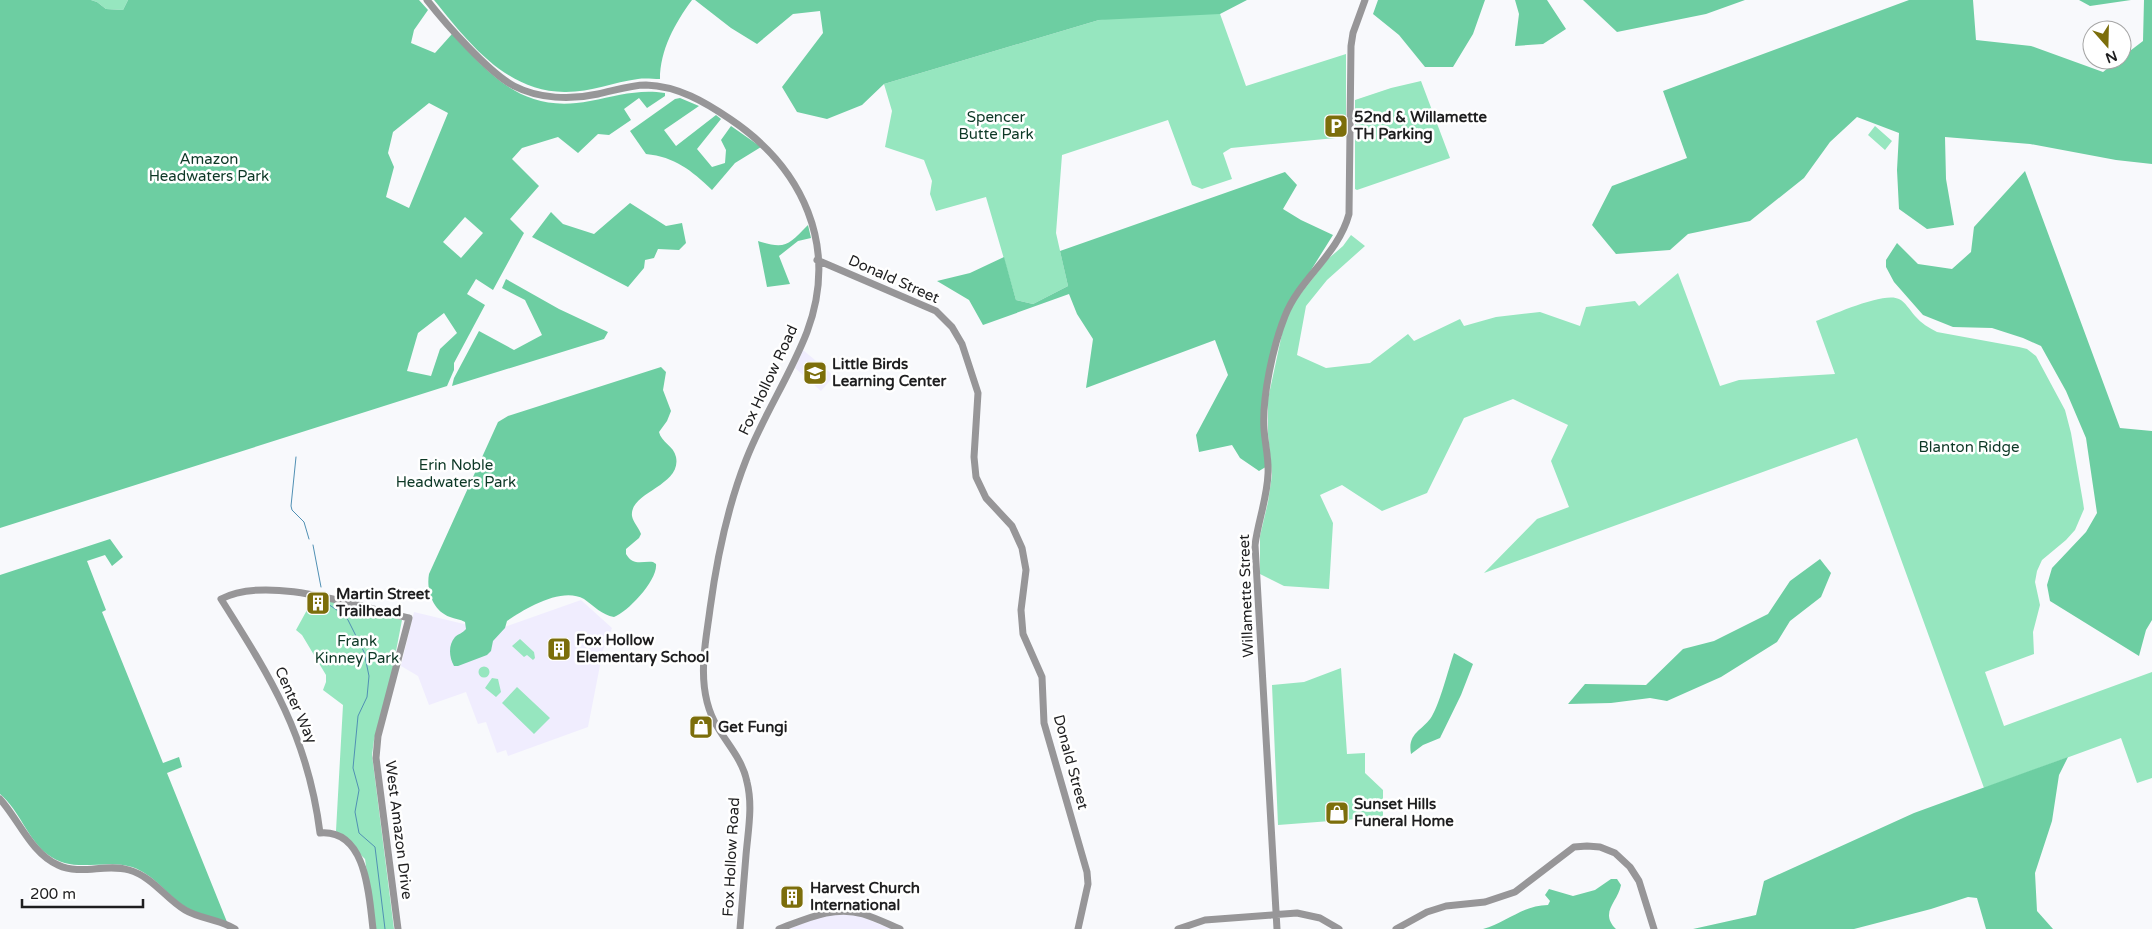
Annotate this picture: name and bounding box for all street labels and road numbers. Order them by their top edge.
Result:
street label: Donald Street [846,251,943,307]
street label: Fox Hollow Road [735,322,801,438]
street label: Willamette Street [1235,534,1257,658]
street label: Center Way [271,664,321,746]
street label: Donald Street [1050,713,1092,812]
street label: West Amazon Drive [382,760,416,900]
street label: Fox Hollow Road [719,797,743,917]

